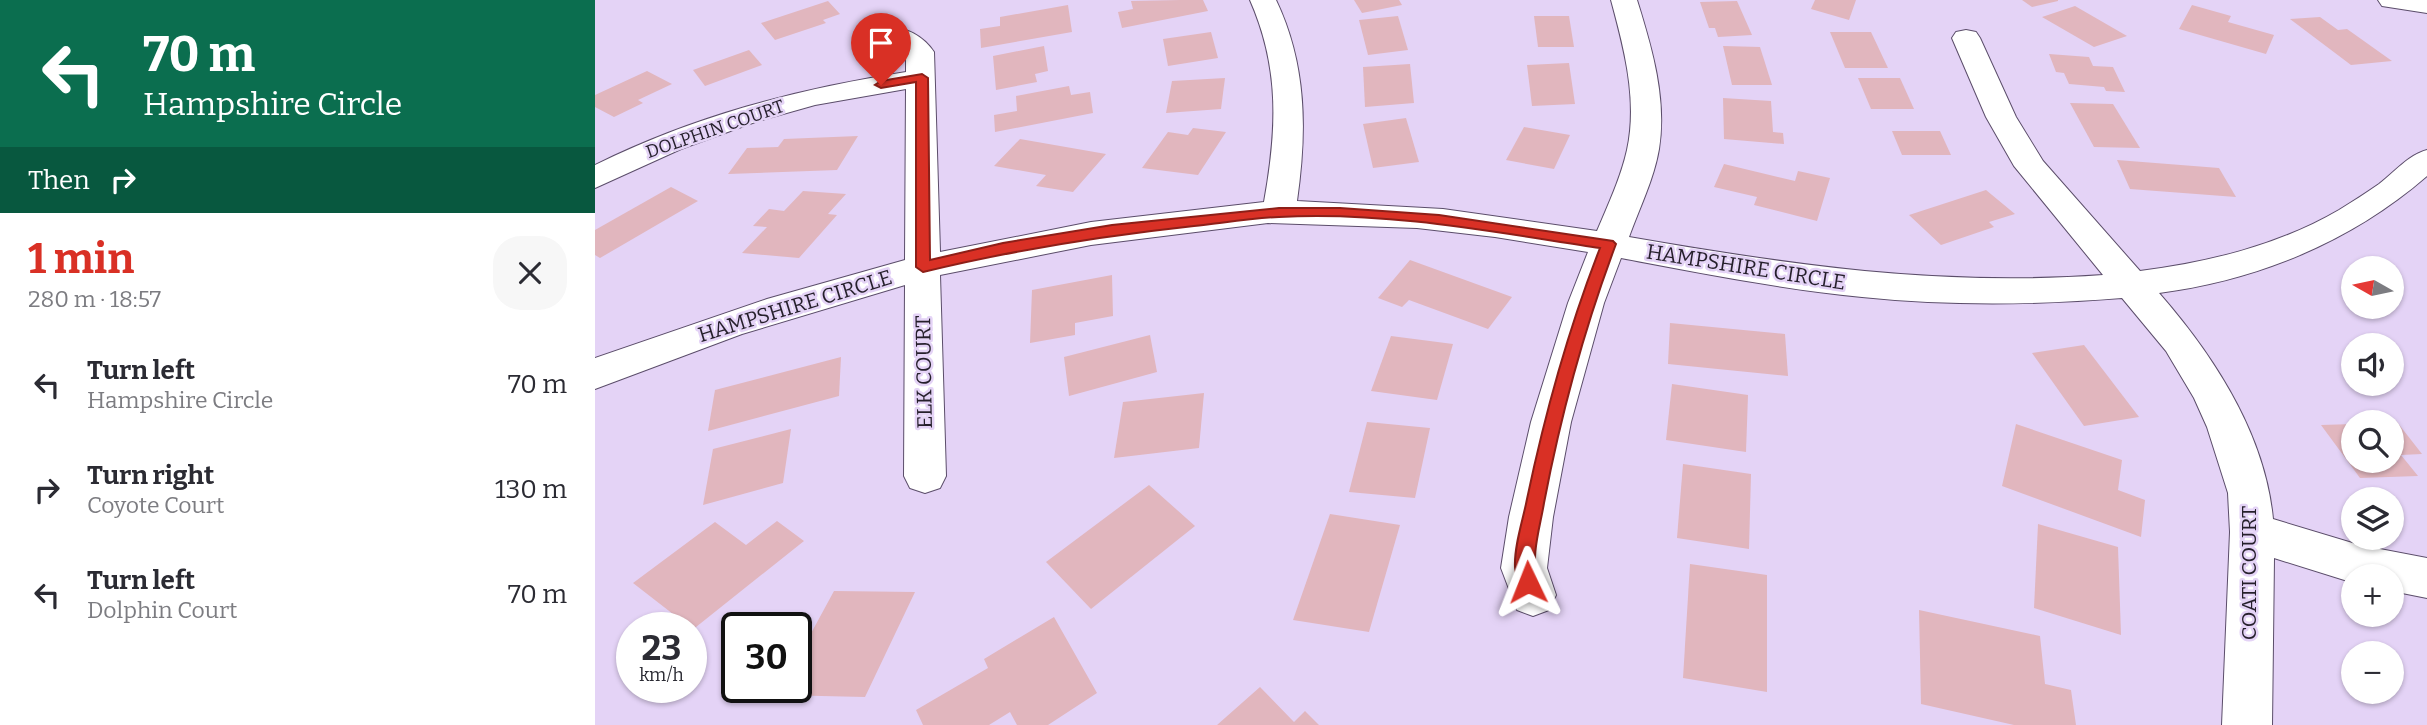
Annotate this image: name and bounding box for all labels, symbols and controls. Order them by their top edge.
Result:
pin [851,13,911,85]
icon: arrive [862,24,900,62]
text: 70 m [143,25,255,84]
icon: left [28,28,119,119]
text: Hampshire Circle [143,85,402,123]
street label: DOLPHIN COURT [643,95,788,163]
icon: right [104,161,142,199]
text: Then [28,165,90,196]
text: 1 min [28,234,134,284]
button: close [493,236,567,310]
street label: HAMPSHIRE CIRCLE [1644,238,1848,296]
north arrow [2341,256,2405,318]
map controls [2341,256,2404,704]
street label: HAMPSHIRE CIRCLE [695,264,895,348]
text: 280 m · 18:57 [28,285,161,313]
street label: ELK COURT [910,315,938,429]
button: sound [2341,333,2404,396]
text: Turn left [87,355,195,386]
icon: left [28,366,66,404]
text: 70 m [508,369,567,400]
text: Hampshire Circle [87,386,273,414]
button: search [2341,410,2404,473]
text: Turn right [87,460,214,491]
icon: right [28,471,66,509]
text: 130 m [495,474,567,505]
button: layers [2341,487,2404,550]
text: Coyote Court [87,491,224,519]
street label: COATI COURT [2236,506,2262,640]
position arrow [1491,545,1565,619]
button: + [2341,564,2404,627]
text: Turn left [87,565,195,596]
icon: left [28,576,66,614]
text: 70 m [508,579,567,610]
text: Dolphin Court [87,596,237,624]
speed limit sign: 30 [721,612,812,703]
text: 23 [642,627,681,669]
button: − [2341,641,2404,704]
text: km/h [639,664,684,686]

